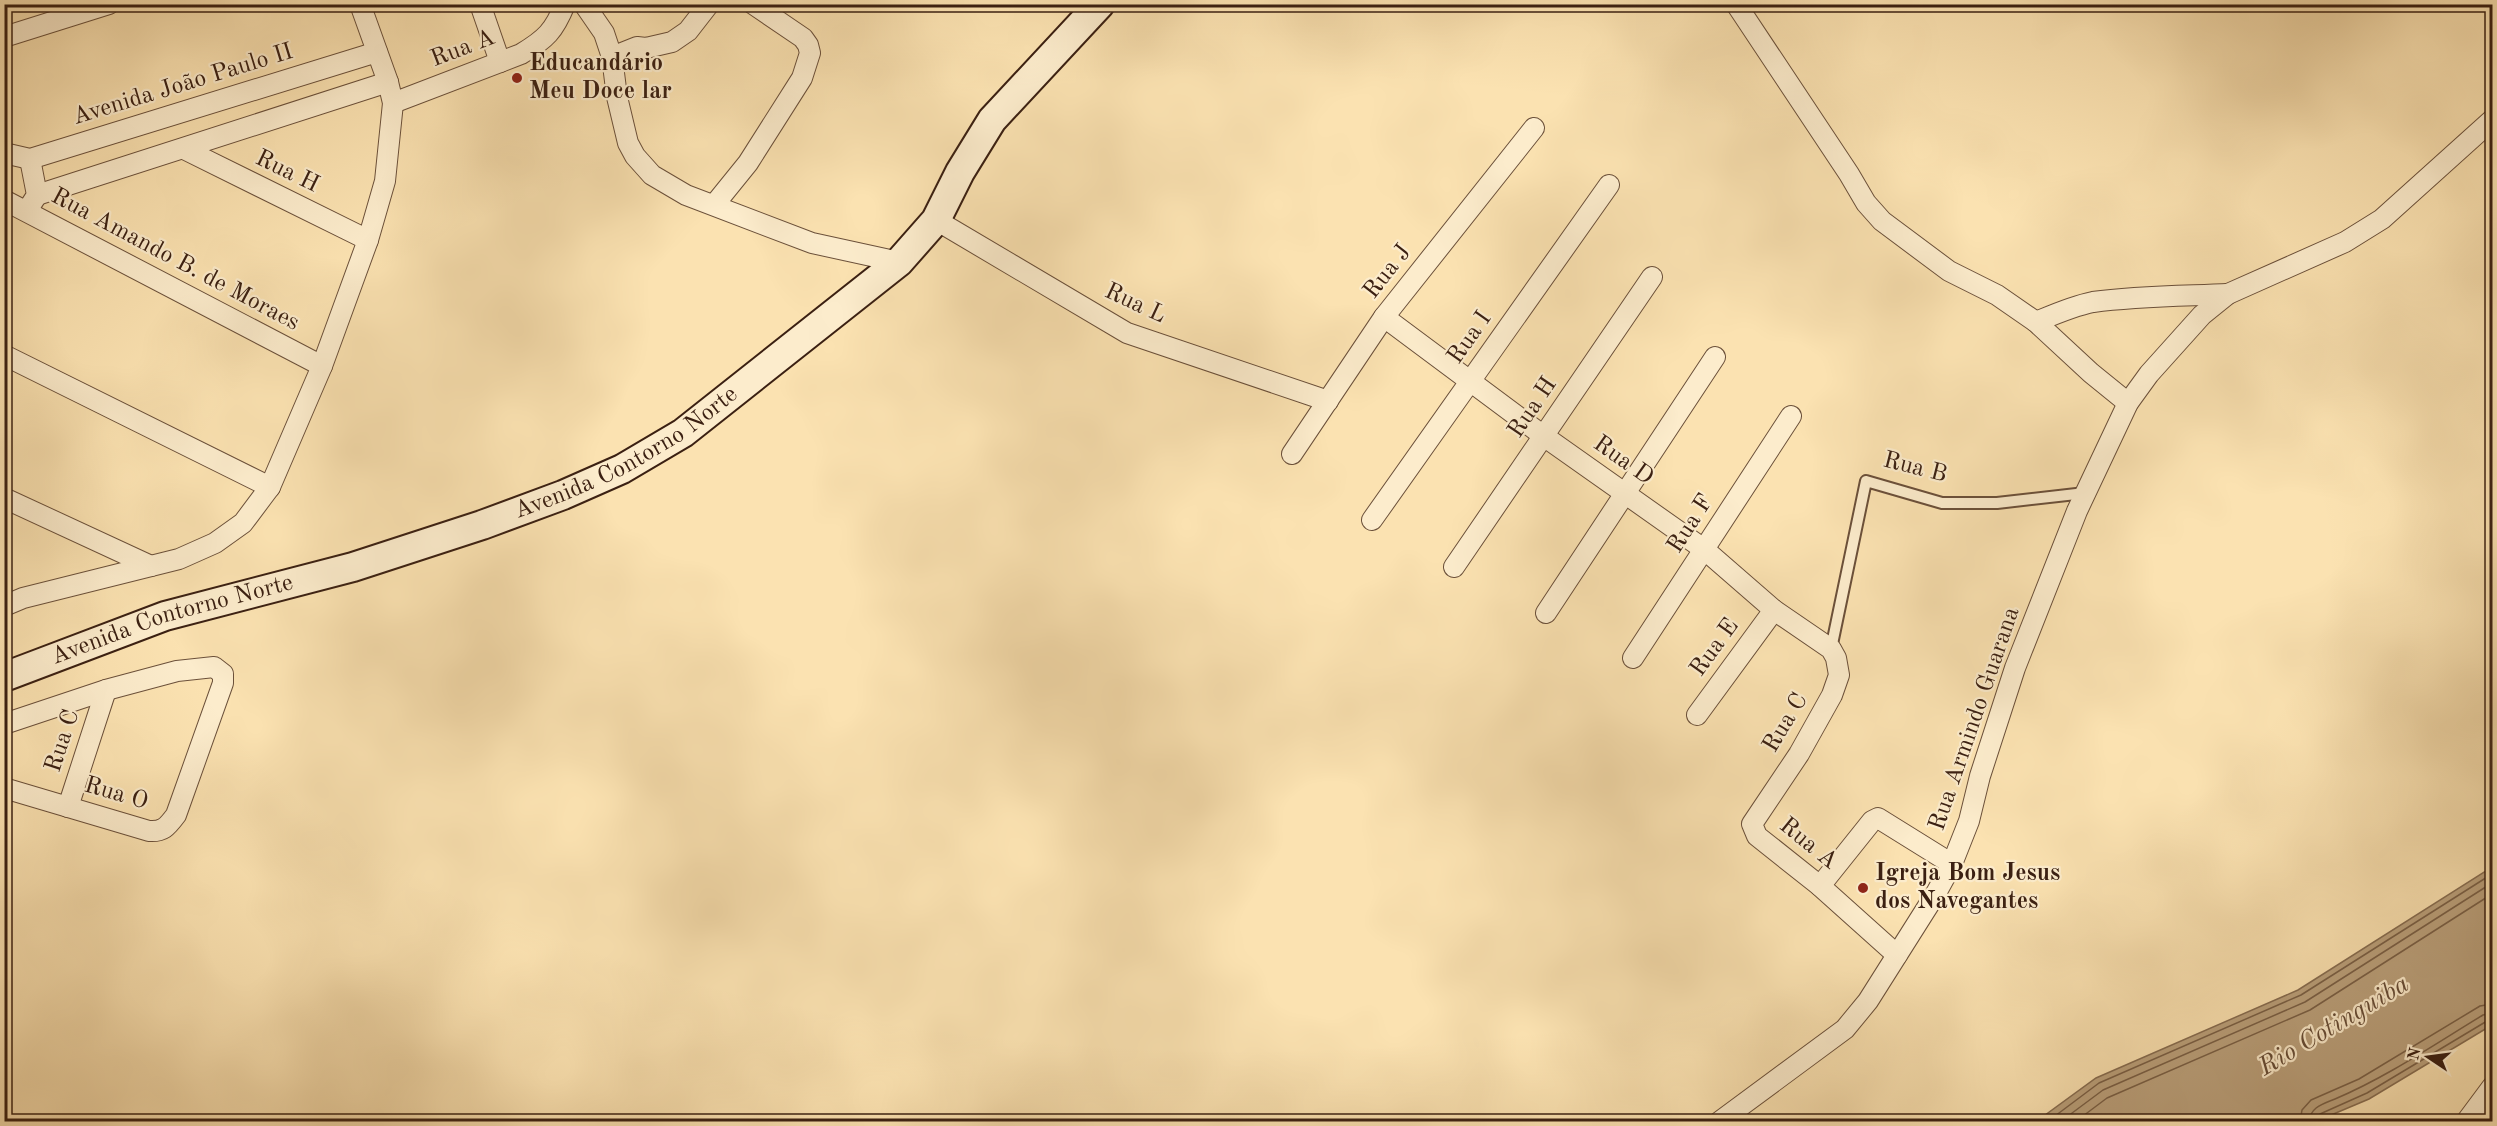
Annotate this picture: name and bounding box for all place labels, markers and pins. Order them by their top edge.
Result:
place label: Educandário Meu Doce lar [529,52,672,104]
marker: Educandário Meu Doce lar [510,71,524,85]
place label: Igreja Bom Jesus dos Navegantes [1875,862,2060,914]
marker: Igreja Bom Jesus dos Navegantes [1856,881,1870,895]

